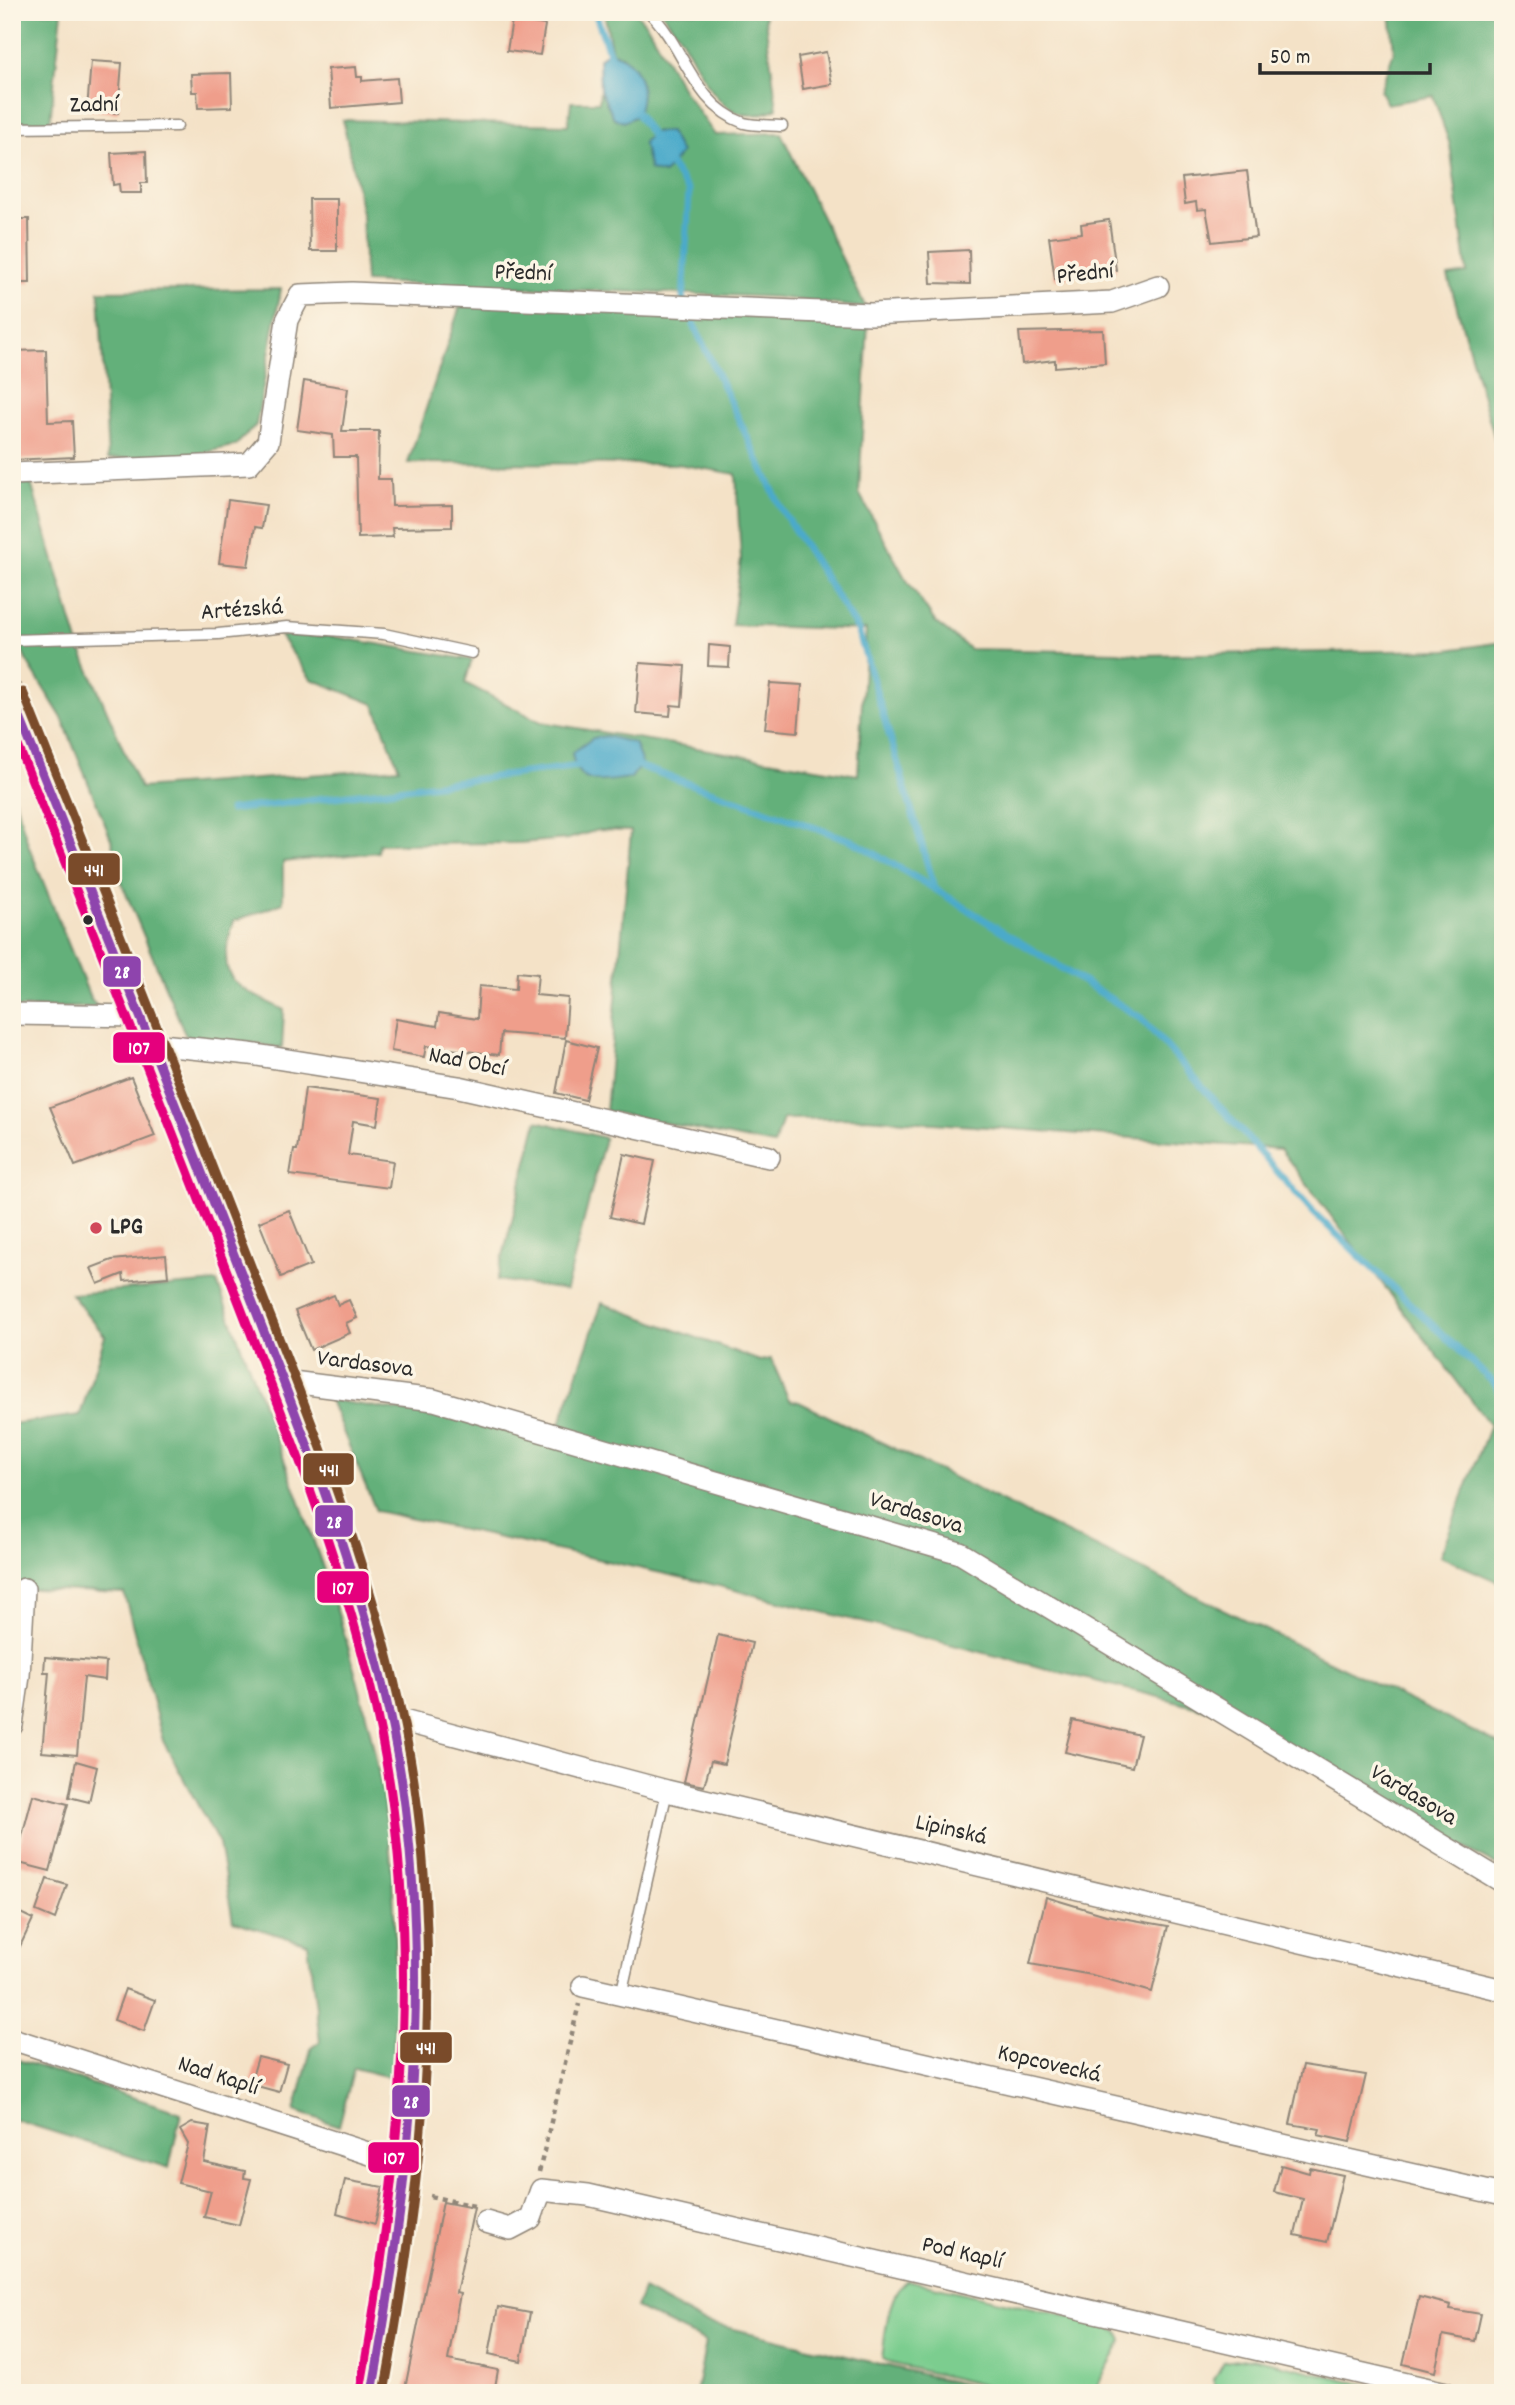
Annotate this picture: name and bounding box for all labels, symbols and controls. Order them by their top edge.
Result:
scale bar [1260,32,1429,76]
text: 50 m [1270,44,1310,74]
street label: Zadní [69,89,120,123]
street label: Přední [1055,255,1117,295]
street label: Přední [494,256,554,292]
street label: Artézská [200,591,284,631]
line badge: 441 [67,852,121,886]
text: 441 [84,859,104,886]
unlabelled marker [81,913,95,927]
line badge: 28 [102,955,142,988]
text: 28 [114,961,130,988]
line badge: 107 [112,1031,166,1064]
text: 107 [128,1037,150,1064]
street label: Nad Obcí [425,1039,510,1087]
place label: LPG [110,1211,143,1245]
marker: LPG [88,1220,104,1236]
street label: Vardasova [315,1342,416,1388]
line badge: 441 [302,1452,355,1486]
text: 441 [319,1459,339,1486]
street label: Vardasova [865,1484,968,1545]
line badge: 28 [314,1504,354,1538]
text: 28 [326,1511,342,1538]
line badge: 107 [316,1570,370,1604]
text: 107 [332,1577,354,1604]
street label: Vardasova [1363,1757,1464,1836]
street label: Lipinská [912,1806,990,1856]
line badge: 441 [399,2031,453,2064]
text: 441 [416,2037,436,2064]
street label: Kopcovecká [994,2037,1104,2093]
street label: Nad Kaplí [173,2048,264,2107]
line badge: 28 [391,2084,431,2118]
text: 28 [403,2091,419,2118]
line badge: 107 [367,2141,420,2174]
text: 107 [383,2147,405,2174]
street label: Pod Kaplí [918,2228,1007,2280]

